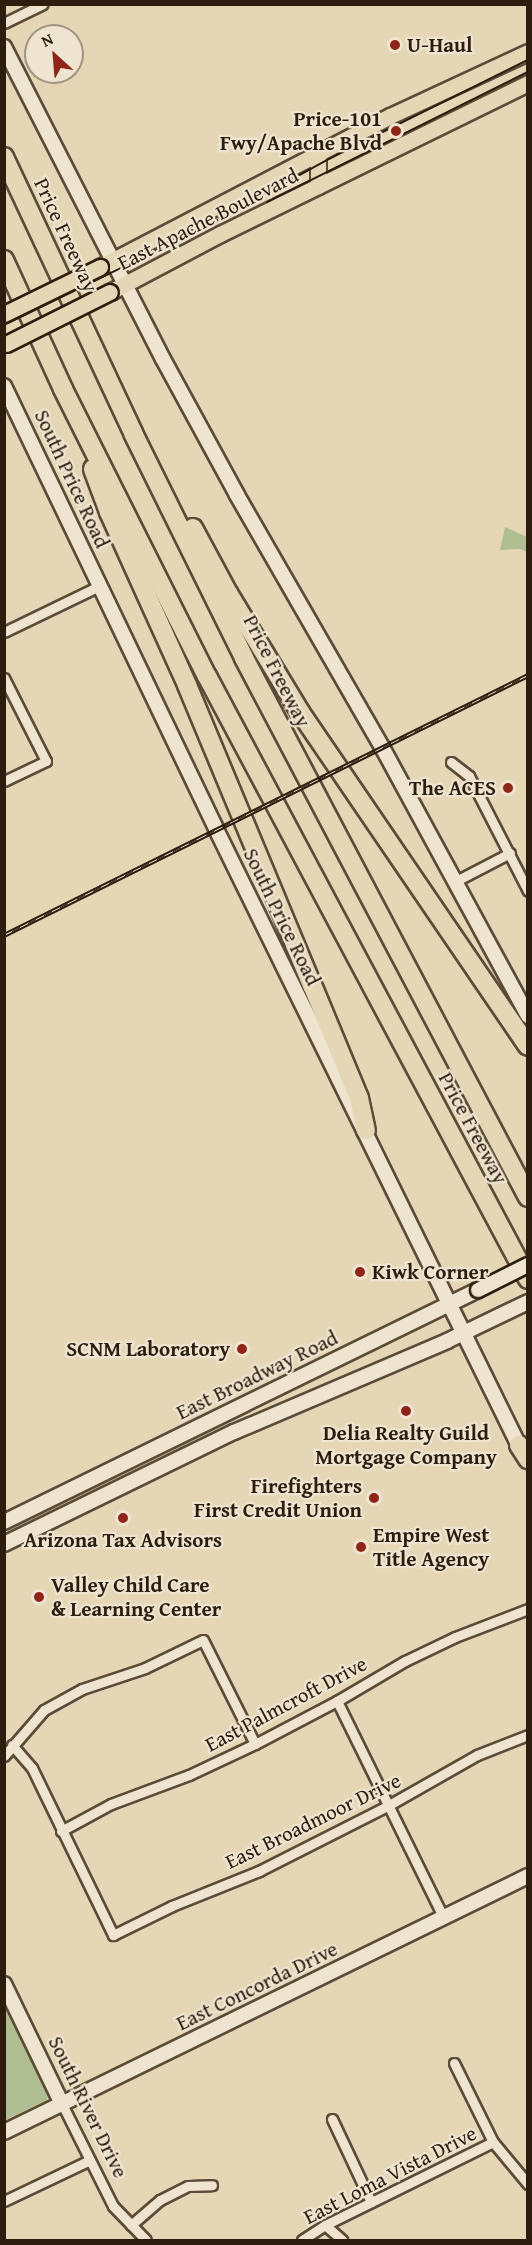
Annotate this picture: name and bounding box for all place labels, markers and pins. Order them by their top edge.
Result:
place label: U-Haul [407,32,473,58]
marker: U-Haul [388,38,402,52]
place label: Price-101 Fwy/Apache Blvd [220,106,382,156]
marker: Price-101 Fwy/Apache Blvd [387,122,405,140]
place label: The ACES [409,775,496,801]
marker: The ACES [501,781,515,795]
place label: Kiwk Corner [372,1259,489,1285]
marker: Kiwk Corner [353,1265,367,1279]
place label: SCNM Laboratory [66,1336,230,1362]
marker: SCNM Laboratory [235,1342,249,1356]
marker: Delia Realty Guild Mortgage Company [399,1404,413,1418]
place label: Delia Realty Guild Mortgage Company [315,1420,497,1470]
place label: Firefighters First Credit Union [194,1473,362,1523]
marker: Firefighters First Credit Union [367,1491,381,1505]
marker: Arizona Tax Advisors [116,1511,130,1525]
place label: Empire West Title Agency [373,1522,489,1572]
place label: Arizona Tax Advisors [24,1527,222,1553]
marker: Empire West Title Agency [354,1540,368,1554]
place label: Valley Child Care & Learning Center [51,1572,222,1622]
marker: Valley Child Care & Learning Center [32,1590,46,1604]

